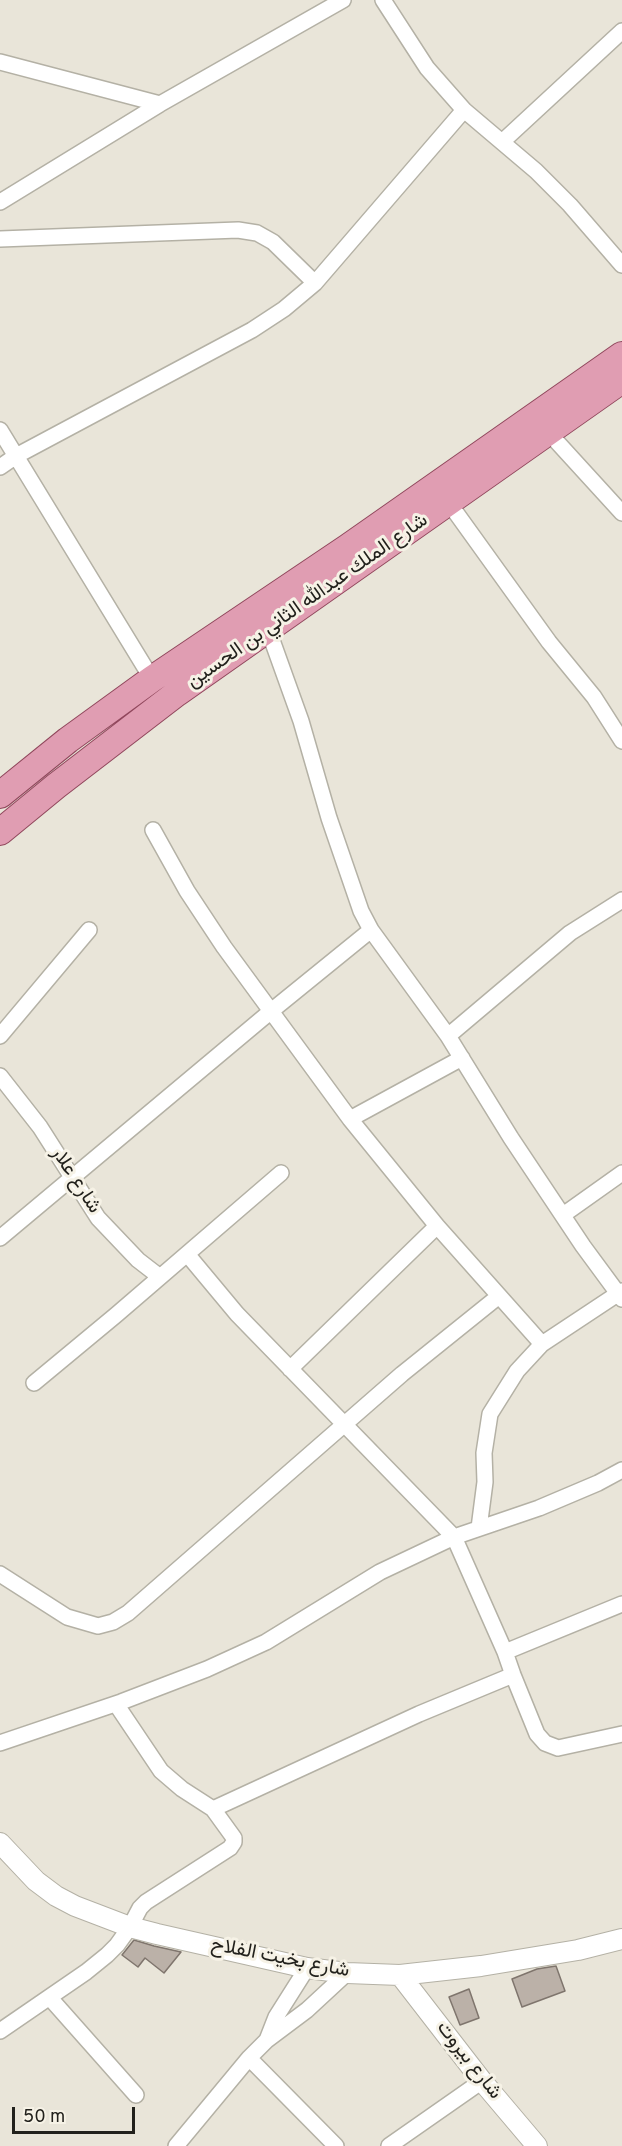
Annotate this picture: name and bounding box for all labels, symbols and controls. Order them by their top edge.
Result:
street label: شارع الملك عبدالله الثاني بن الحسين [183,509,433,695]
street label: شارع علار [45,1143,105,1219]
street label: شارع بخيت الفلاح [209,1934,351,1984]
street label: شارع بيروت [430,2017,506,2105]
scale bar [15,2095,138,2133]
text: 50 m [23,2106,65,2129]

